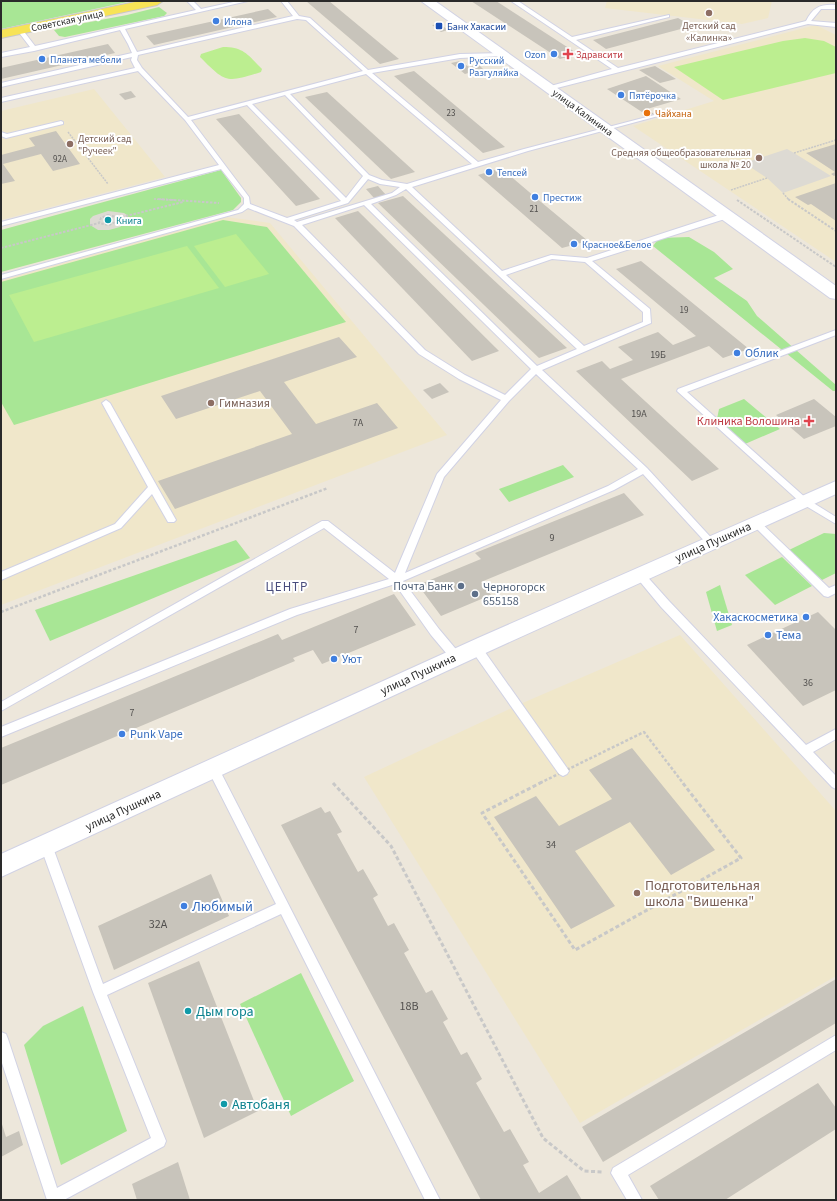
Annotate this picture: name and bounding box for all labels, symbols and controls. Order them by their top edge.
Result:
street label: Советская улица [30,7,105,35]
marker: Детский сад «Калинка» [704,8,714,18]
place label: Илона [224,15,252,29]
marker: Илона [211,16,221,26]
place label: Детский сад «Калинка» [682,19,736,45]
place label: Банк Хакасии [447,20,506,34]
marker: Банк Хакасии [434,21,444,31]
place label: Ozon [524,48,546,62]
place label: Здравсити [576,48,623,62]
marker: Ozon [549,49,559,59]
marker: Здравсити [563,49,573,59]
place label: Планета мебели [50,53,121,67]
marker: Планета мебели [37,54,47,64]
place label: Русский Разгуляйка [469,54,518,80]
marker: Русский Разгуляйка [456,61,466,71]
street label: улица Калинина [549,86,616,140]
place label: Пятёрочка [629,89,676,103]
marker: Пятёрочка [616,90,626,100]
house number: 23 [447,107,456,120]
place label: Чайхана [655,107,692,121]
marker: Чайхана [642,108,652,118]
place label: Детский сад "Ручеек" [78,132,132,158]
marker: Детский сад "Ручеек" [65,139,75,149]
place label: Средняя общеобразовательная школа № 20 [611,146,751,172]
house number: 92А [53,153,67,166]
marker: Средняя общеобразовательная школа № 20 [754,153,764,163]
place label: Тепсей [497,166,527,180]
marker: Тепсей [484,167,494,177]
place label: Престиж [543,191,582,205]
marker: Престиж [530,192,540,202]
house number: 21 [530,203,538,216]
place label: Книга [116,214,142,228]
marker: Книга [103,215,113,225]
place label: Красное&Белое [582,238,651,252]
marker: Красное&Белое [569,239,579,249]
house number: 19 [680,304,689,317]
place label: Облик [745,345,779,362]
house number: 19Б [650,348,666,362]
marker: Облик [732,348,742,358]
place label: Гимназия [219,395,270,412]
marker: Гимназия [206,398,216,408]
house number: 19А [631,407,647,421]
place label: Клиника Волошина [697,413,800,430]
marker: Клиника Волошина [803,415,815,427]
house number: 7А [353,416,364,430]
street label: улица Пушкина [672,518,754,567]
house number: 9 [550,531,555,545]
district label: ЦЕНТР [266,578,308,596]
place label: Почта Банк [393,578,453,595]
place label: Черногорск 655158 [483,579,545,610]
marker: Почта Банк [456,581,466,591]
marker: Черногорск 655158 [470,589,480,599]
place label: Хакаскосметика [713,609,798,626]
marker: Хакаскосметика [801,612,811,622]
house number: 7 [354,623,359,637]
place label: Тема [776,627,801,644]
marker: Тема [763,630,773,640]
street label: улица Пушкина [378,649,459,699]
place label: Уют [342,651,362,668]
marker: Уют [329,654,339,664]
house number: 36 [803,676,813,690]
house number: 7 [130,706,135,720]
place label: Punk Vape [130,726,183,743]
marker: Punk Vape [117,729,127,739]
street label: улица Пушкина [83,785,164,835]
house number: 34 [546,838,556,852]
place label: Подготовительная школа "Вишенка" [645,876,760,912]
marker: Подготовительная школа "Вишенка" [632,888,642,898]
place label: Любимый [192,897,253,917]
marker: Любимый [179,901,189,911]
house number: 32А [149,916,168,933]
house number: 18В [400,998,418,1015]
place label: Дым гора [196,1002,254,1022]
marker: Дым гора [183,1006,193,1016]
place label: Автобаня [232,1095,290,1115]
marker: Автобаня [219,1099,229,1109]

